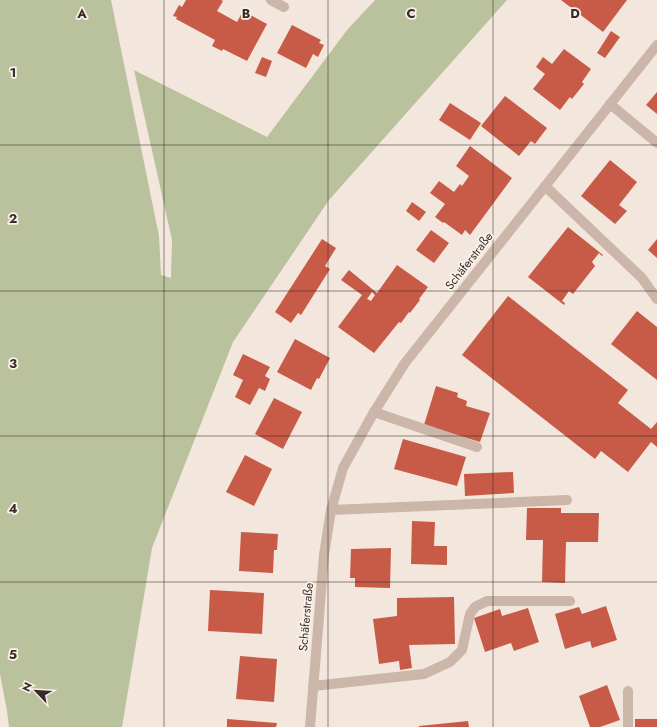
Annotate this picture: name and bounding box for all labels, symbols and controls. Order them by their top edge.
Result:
text: A [76,4,87,23]
text: B [242,4,251,23]
text: C [406,4,416,23]
text: D [570,4,580,23]
text: 1 [10,63,16,82]
text: 2 [9,209,17,228]
street label: Schäferstraße [441,228,497,294]
text: 3 [9,354,17,373]
text: 4 [8,499,18,518]
street label: Schäferstraße [294,582,318,652]
text: 5 [9,645,17,664]
north arrow [16,671,56,711]
text: N [18,679,36,694]

